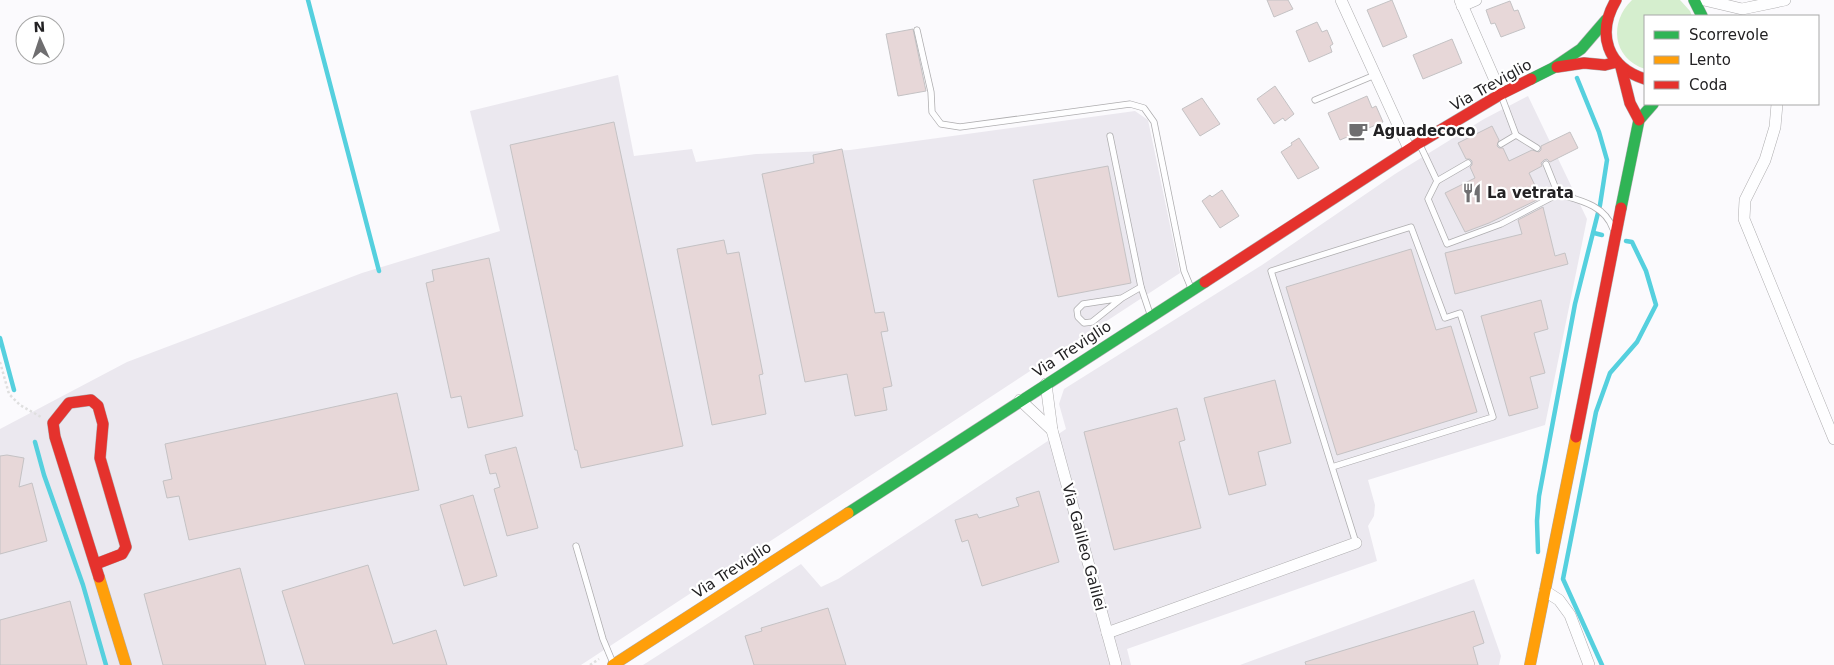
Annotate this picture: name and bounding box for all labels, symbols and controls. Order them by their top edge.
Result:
north arrow [15,15,65,65]
legend [1644,15,1819,105]
text: N [33,19,46,35]
text: Scorrevole [1689,26,1768,44]
text: Lento [1689,51,1731,69]
street label: Via Treviglio [1447,55,1535,115]
text: Coda [1689,76,1727,94]
cafe icon: Aguadecoco [1347,120,1369,142]
place label: Aguadecoco [1373,122,1475,140]
restaurant icon: La vetrata [1461,182,1483,204]
place label: La vetrata [1487,184,1574,202]
street label: Via Treviglio [1029,317,1115,381]
street label: Via Galileo Galilei [1058,481,1110,613]
street label: Via Treviglio [689,538,775,602]

